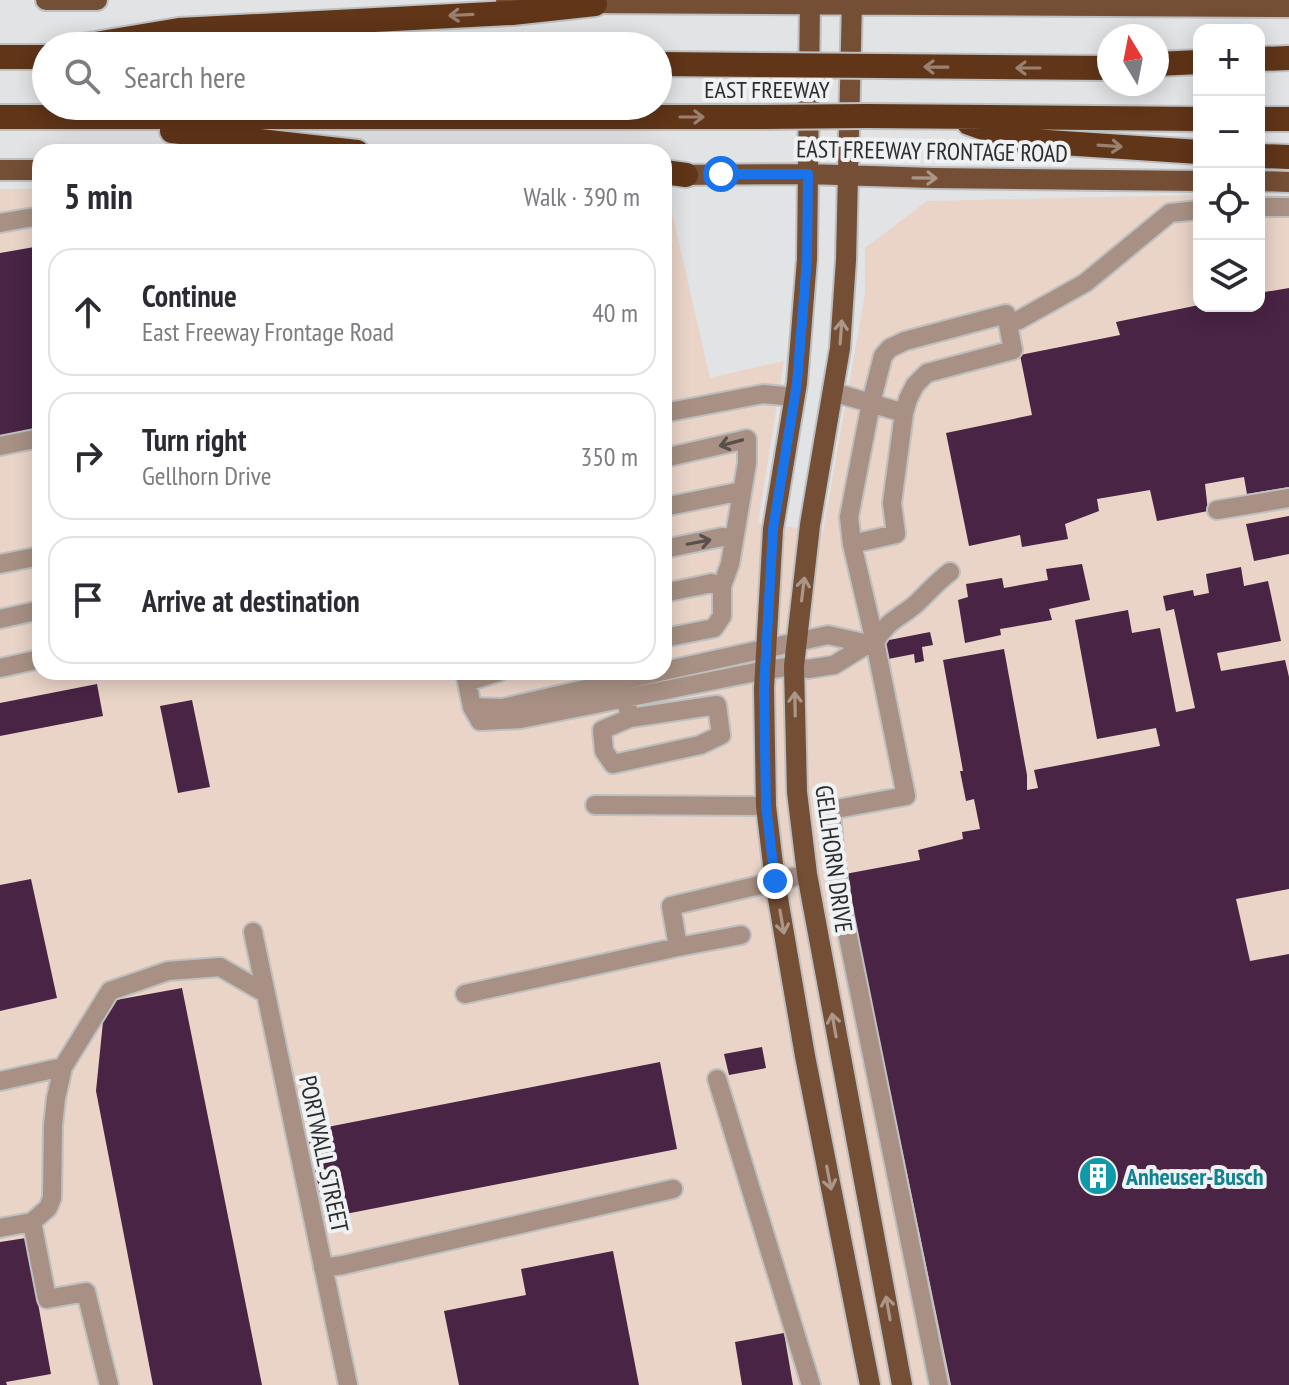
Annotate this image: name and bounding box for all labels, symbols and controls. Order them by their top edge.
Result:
one-way arrow [448,8,475,23]
north arrow [1097,24,1169,96]
map controls [1193,24,1265,312]
button: + [1193,24,1265,96]
search box [32,32,672,120]
icon: search [60,54,104,98]
text: Search here [124,57,246,96]
one-way arrow [923,59,950,75]
one-way arrow [1015,60,1042,76]
street label: EAST FREEWAY [704,74,830,105]
button: − [1193,96,1265,168]
one-way arrow [678,109,705,125]
street label: EAST FREEWAY FRONTAGE ROAD [796,133,1068,169]
one-way arrow [1096,139,1123,154]
route start [703,156,739,192]
button: locate [1193,168,1265,240]
one-way arrow [911,170,938,186]
text: 5 min [64,174,133,218]
text: Walk · 390 m [523,180,640,213]
button: layers [1193,240,1265,312]
text: Continue [142,276,237,315]
icon: ahead [66,290,110,334]
text: 40 m [592,296,638,329]
text: East Freeway Frontage Road [142,315,394,348]
one-way arrow [834,319,849,346]
text: Turn right [142,420,246,459]
icon: right [66,434,110,478]
one-way arrow [719,437,744,452]
text: 350 m [580,440,638,473]
text: Gellhorn Drive [142,459,272,492]
one-way arrow [686,534,711,549]
one-way arrow [795,576,810,602]
icon: arrive [66,578,110,622]
text: Arrive at destination [142,581,360,620]
one-way arrow [787,691,803,718]
street label: GELLHORN DRIVE [808,783,860,935]
route end [757,863,793,899]
one-way arrow [775,909,790,935]
one-way arrow [826,1013,841,1039]
street label: PORTWALL STREET [292,1073,356,1235]
building icon: Anheuser-Busch [1077,1155,1119,1197]
place label: Anheuser-Busch [1125,1161,1263,1192]
one-way arrow [823,1165,838,1190]
one-way arrow [880,1296,895,1321]

